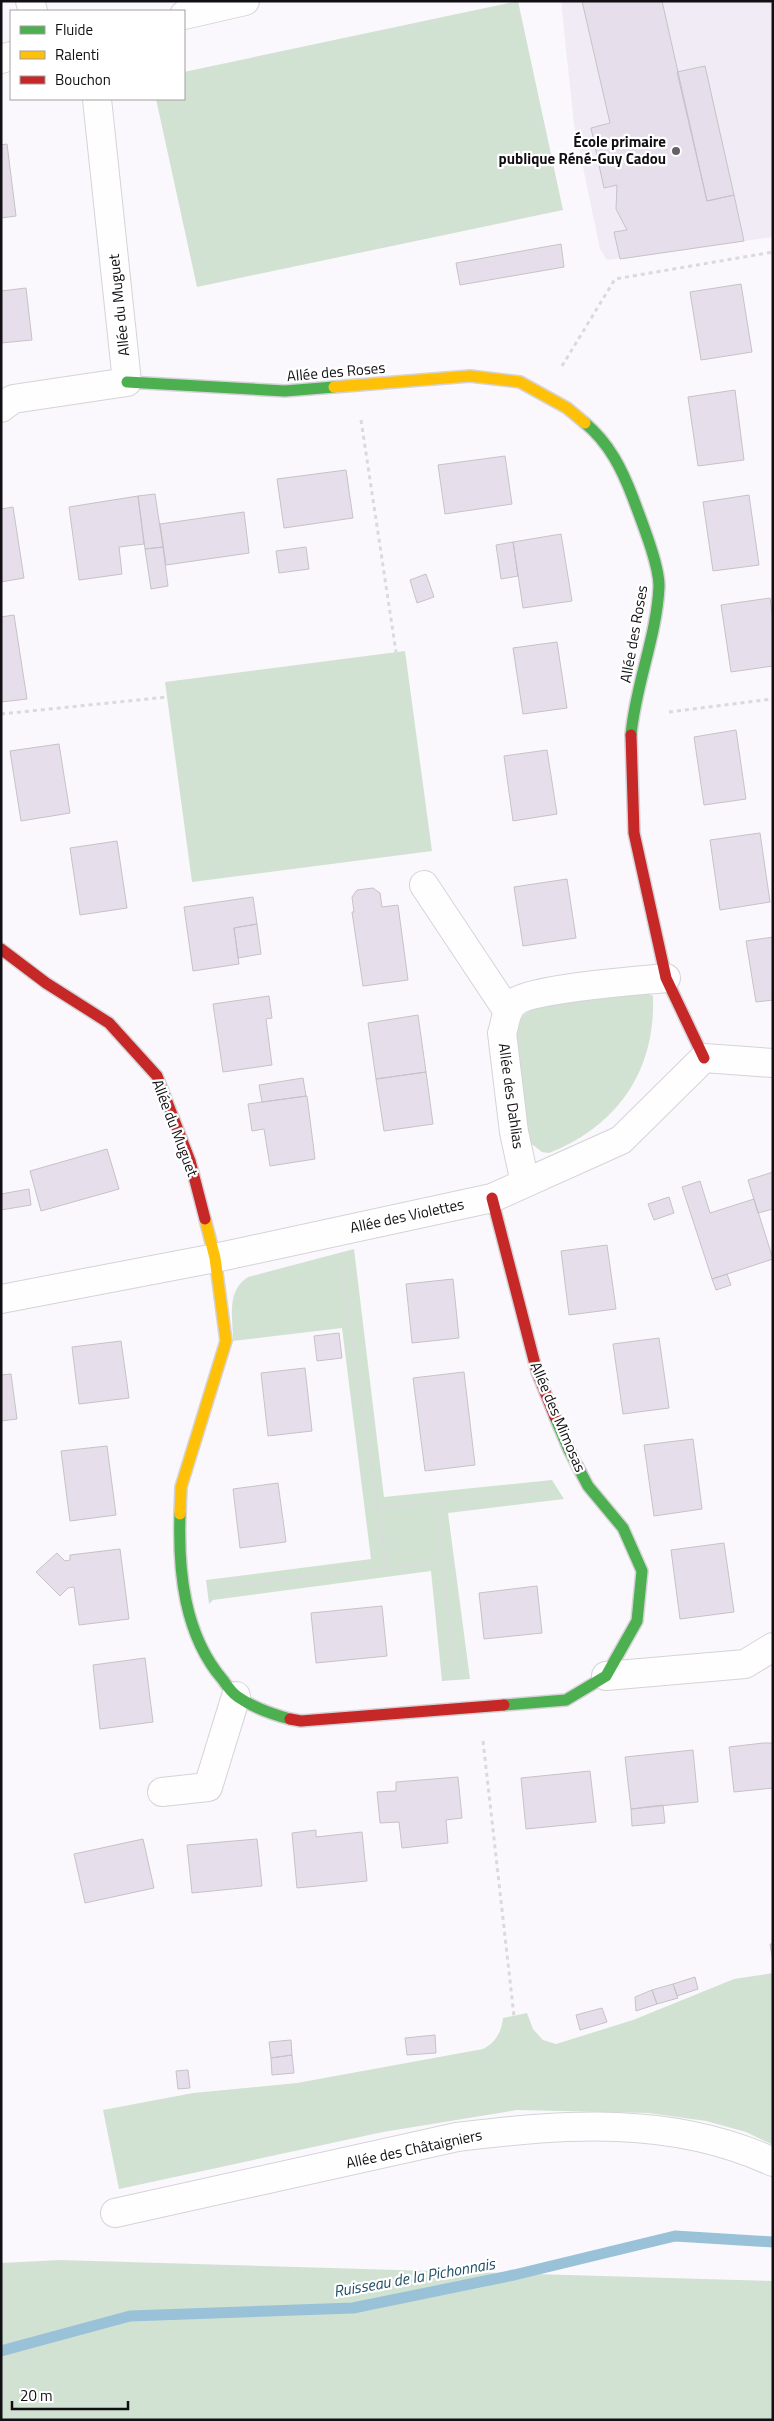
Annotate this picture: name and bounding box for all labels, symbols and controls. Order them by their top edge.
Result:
legend [10,10,185,100]
text: Fluide [55,18,93,41]
text: Ralenti [55,43,99,66]
text: Bouchon [55,68,111,91]
place label: École primaire publique Réné-Guy Cadou [499,130,666,170]
marker: École primaire publique Réné-Guy Cadou [670,145,682,157]
street label: Allée du Muguet [102,252,135,357]
street label: Allée des Roses [286,356,386,387]
street label: Allée des Roses [614,583,653,684]
street label: Allée des Dahlias [493,1042,530,1150]
street label: Allée du Muguet [146,1076,205,1180]
street label: Allée des Violettes [348,1192,466,1239]
street label: Allée des Mimosas [525,1358,592,1476]
street label: Allée des Châtaigniers [344,2123,484,2174]
water label: Ruisseau de la Pichonnais [332,2251,498,2303]
scale bar [12,2378,129,2410]
text: 20 m [20,2384,53,2407]

